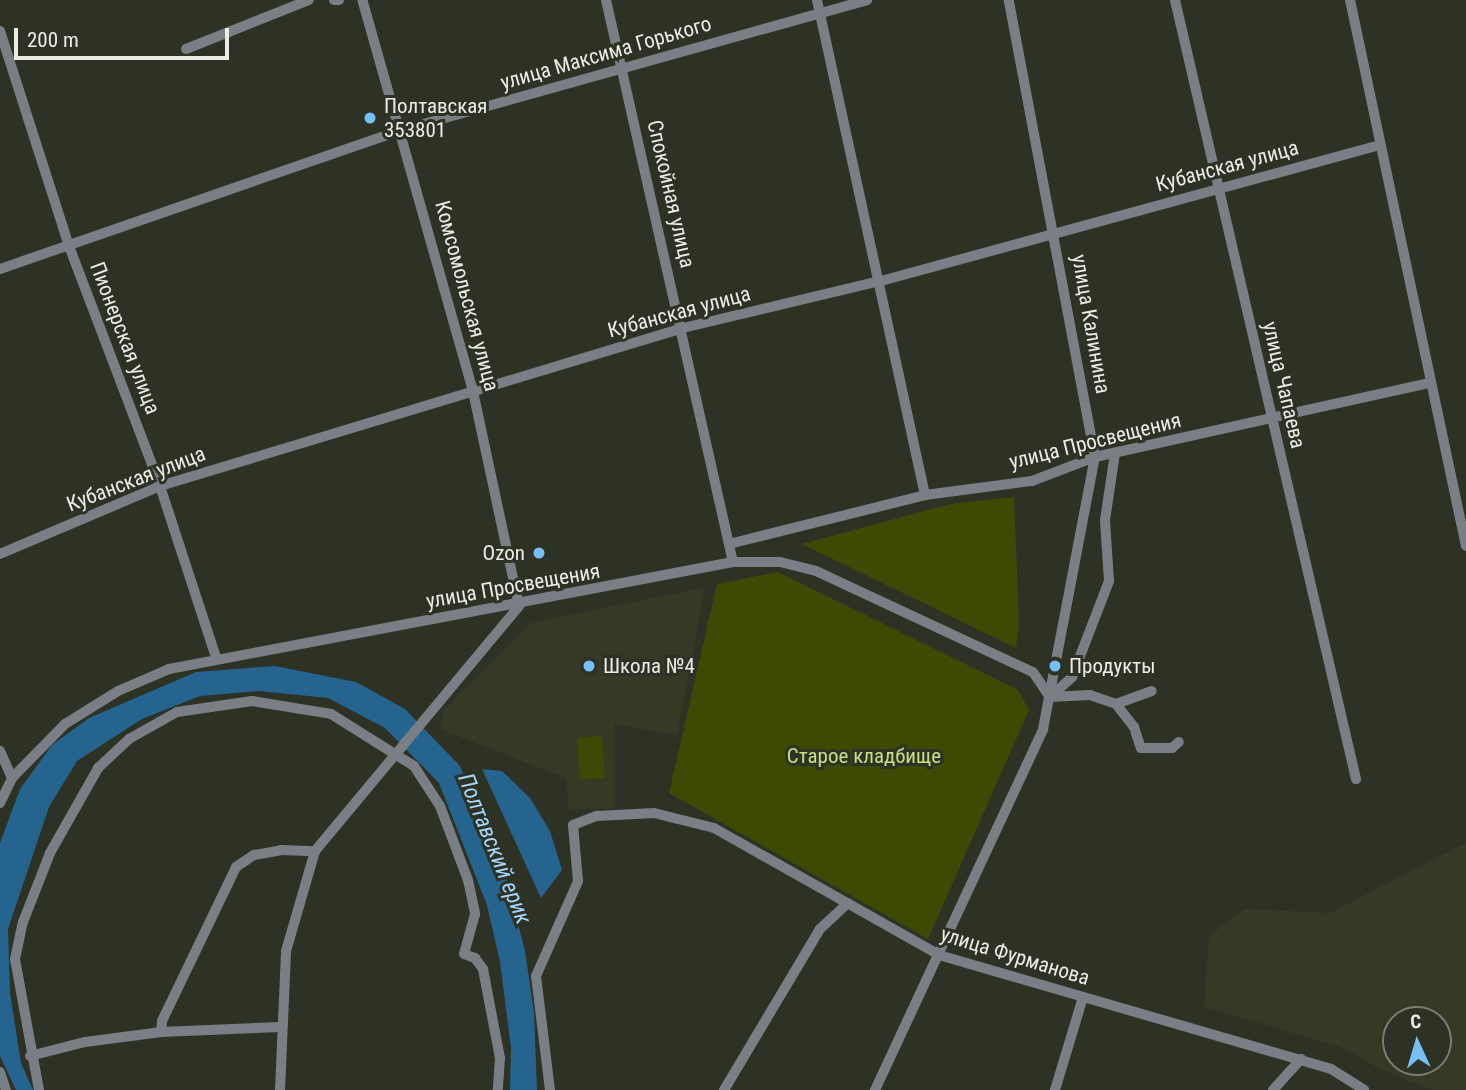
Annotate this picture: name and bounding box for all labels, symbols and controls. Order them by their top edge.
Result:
street label: улица Максима Горького [498,11,714,95]
scale bar [18,14,233,58]
text: 200 m [27,28,79,52]
place label: Полтавская 353801 [384,93,488,143]
marker: Полтавская 353801 [362,110,378,126]
street label: Спокойная улица [642,118,700,270]
street label: Кубанская улица [1153,135,1301,197]
street label: Комсомольская улица [429,198,505,394]
street label: улица Калинина [1066,252,1116,396]
street label: Пионерская улица [84,258,166,418]
street label: Кубанская улица [605,281,753,343]
street label: улица Чапаева [1257,319,1311,451]
street label: улица Просвещения [1006,407,1184,475]
street label: Кубанская улица [63,441,209,517]
place label: Ozon [483,540,525,566]
marker: Ozon [531,545,547,561]
street label: улица Просвещения [424,558,602,614]
place label: Школа №4 [603,653,695,679]
place label: Продукты [1069,653,1156,679]
marker: Школа №4 [581,658,597,674]
marker: Продукты [1047,658,1063,674]
park label: Старое кладбище [787,743,941,769]
water label: Полтавский ерик [451,770,537,928]
street label: улица Фурманова [937,921,1093,991]
north arrow [1382,1006,1452,1076]
text: С [1409,1010,1422,1033]

